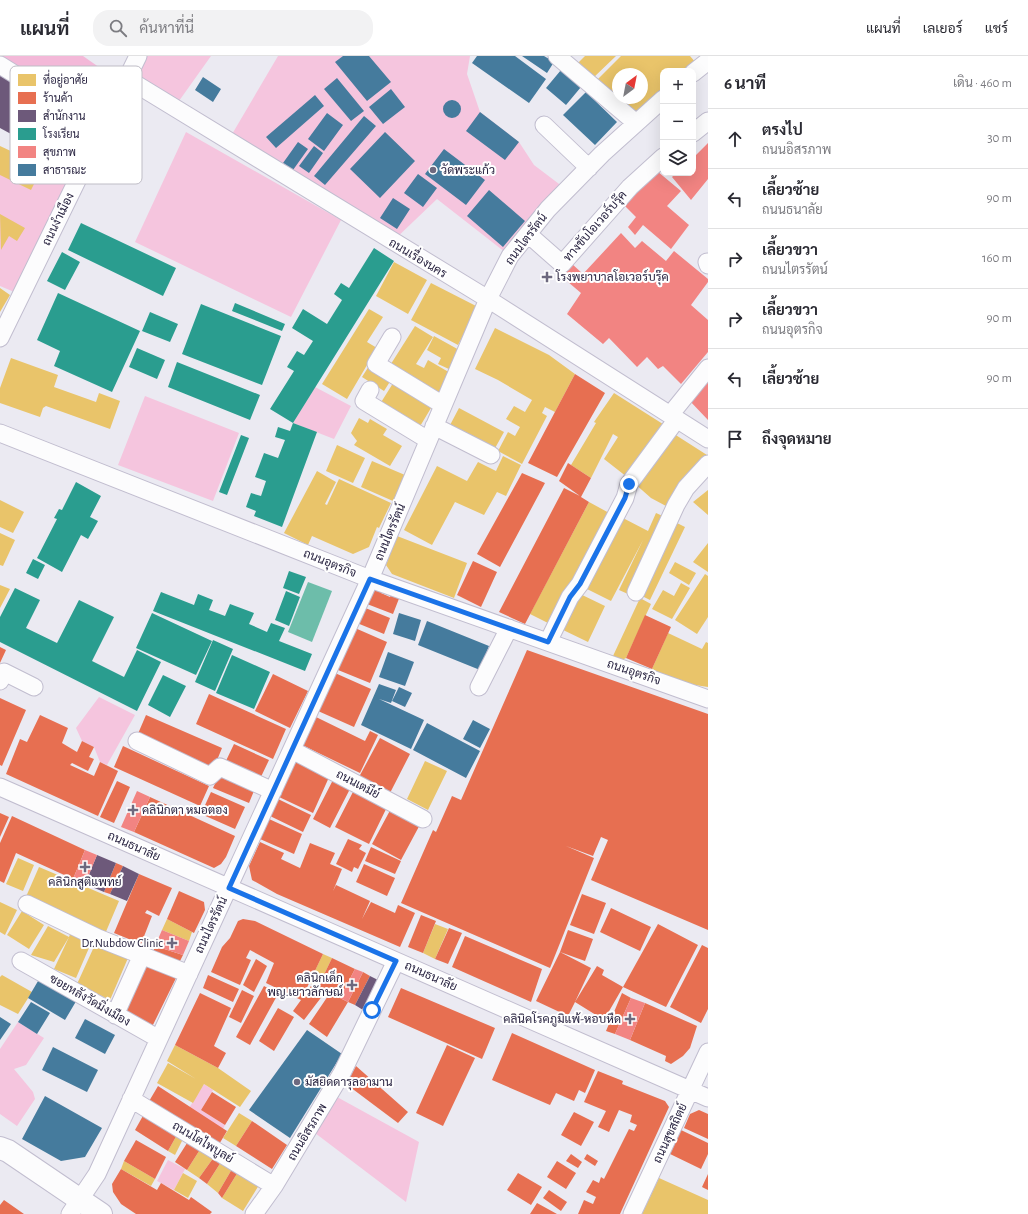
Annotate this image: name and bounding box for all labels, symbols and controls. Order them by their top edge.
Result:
search box [93,10,373,46]
icon: search [107,17,129,39]
text: แผนที่ [20,20,69,39]
text: ค้นหาที่นี่ [139,21,194,36]
text: แผนที่ [866,22,901,36]
text: เลเยอร์ [923,22,963,36]
text: แชร์ [985,22,1008,36]
legend [10,66,142,184]
north arrow [612,68,648,104]
map controls [660,68,696,176]
button: + [660,68,696,104]
text: ที่อยู่อาศัย [43,69,88,88]
text: 6 นาที [724,75,766,92]
text: เดิน · 460 m [953,77,1012,90]
text: ร้านค้า [43,91,73,104]
button: − [660,104,696,140]
text: สำนักงาน [43,109,85,122]
text: ตรงไป [762,123,803,138]
text: โรงเรียน [42,126,80,140]
icon: ahead [724,128,746,150]
text: 30 m [987,132,1012,145]
button: layers [660,140,696,176]
text: ถนนอิสรภาพ [762,144,831,157]
text: สุขภาพ [43,147,76,161]
place label: วัดพระแก้ว [441,163,495,176]
text: สาธารณะ [43,165,86,176]
marker: วัดพระแก้ว [428,165,438,175]
text: เลี้ยวซ้าย [762,183,819,198]
street label: ทางขับโอเวอร์บรุ๊ค [560,187,631,266]
icon: left [724,188,746,210]
street label: ถนนงำเมือง [39,190,76,247]
text: 90 m [986,192,1012,205]
text: ถนนธนาลัย [762,204,823,217]
street label: ถนนไตรรัตน์ [501,210,549,267]
street label: ถนนเรื่องนคร [387,232,452,280]
text: เลี้ยวขวา [762,243,818,258]
icon: right [724,248,746,270]
text: 160 m [982,252,1012,265]
text: ถนนไตรรัตน์ [762,264,828,277]
place label: โรงพยาบาลโอเวอร์บรุ๊ค [555,269,669,286]
marker: โรงพยาบาลโอเวอร์บรุ๊ค [541,271,553,283]
text: เลี้ยวขวา [762,303,818,318]
icon: right [724,308,746,330]
text: 90 m [986,312,1012,325]
text: ถนนอุตรกิจ [762,324,823,337]
icon: left [724,368,746,390]
text: เลี้ยวซ้าย [762,372,819,387]
text: 90 m [986,372,1012,385]
icon: arrive [724,428,746,450]
text: ถึงจุดหมาย [762,432,832,447]
route end [620,475,638,493]
street label: ถนนไตรรัตน์ [371,501,408,562]
street label: ถนนอุตรกิจ [301,547,358,582]
street label: ถนนอุตรกิจ [605,657,662,690]
street label: ถนนเตมีย์ [334,766,383,800]
marker: คลินิกตา หมอตอง [127,804,139,816]
place label: คลินิกตา หมอตอง [142,804,228,816]
street label: ถนนธนาลัย [106,828,162,863]
marker: คลินิกสูติแพทย์ [79,861,91,873]
place label: คลินิกสูติแพทย์ [48,874,122,890]
street label: ถนนไตรรัตน์ [191,894,229,955]
place label: Dr.Nubdow Clinic [81,937,163,949]
marker: Dr.Nubdow Clinic [166,937,178,949]
street label: ถนนธนาลัย [403,958,459,993]
street label: ซอยหลังวัดมิ่งเมือง [48,968,135,1028]
place label: คลินิกเด็ก พญ.เยาวลักษณ์ [267,969,343,999]
marker: คลินิกเด็ก พญ.เยาวลักษณ์ [346,979,358,991]
route start [363,1001,381,1019]
place label: คลินิคโรคภูมิแพ้-หอบหืด [503,1011,621,1027]
marker: คลินิคโรคภูมิแพ้-หอบหืด [624,1013,636,1025]
place label: มัสยิดดารุลอามาน [305,1075,393,1091]
marker: มัสยิดดารุลอามาน [292,1077,302,1087]
street label: ถนนสุขสถิตย์ [649,1100,692,1166]
street label: ถนนอิสรภาพ [285,1102,329,1162]
street label: ถนนโตไพบูลย์ [169,1117,237,1167]

